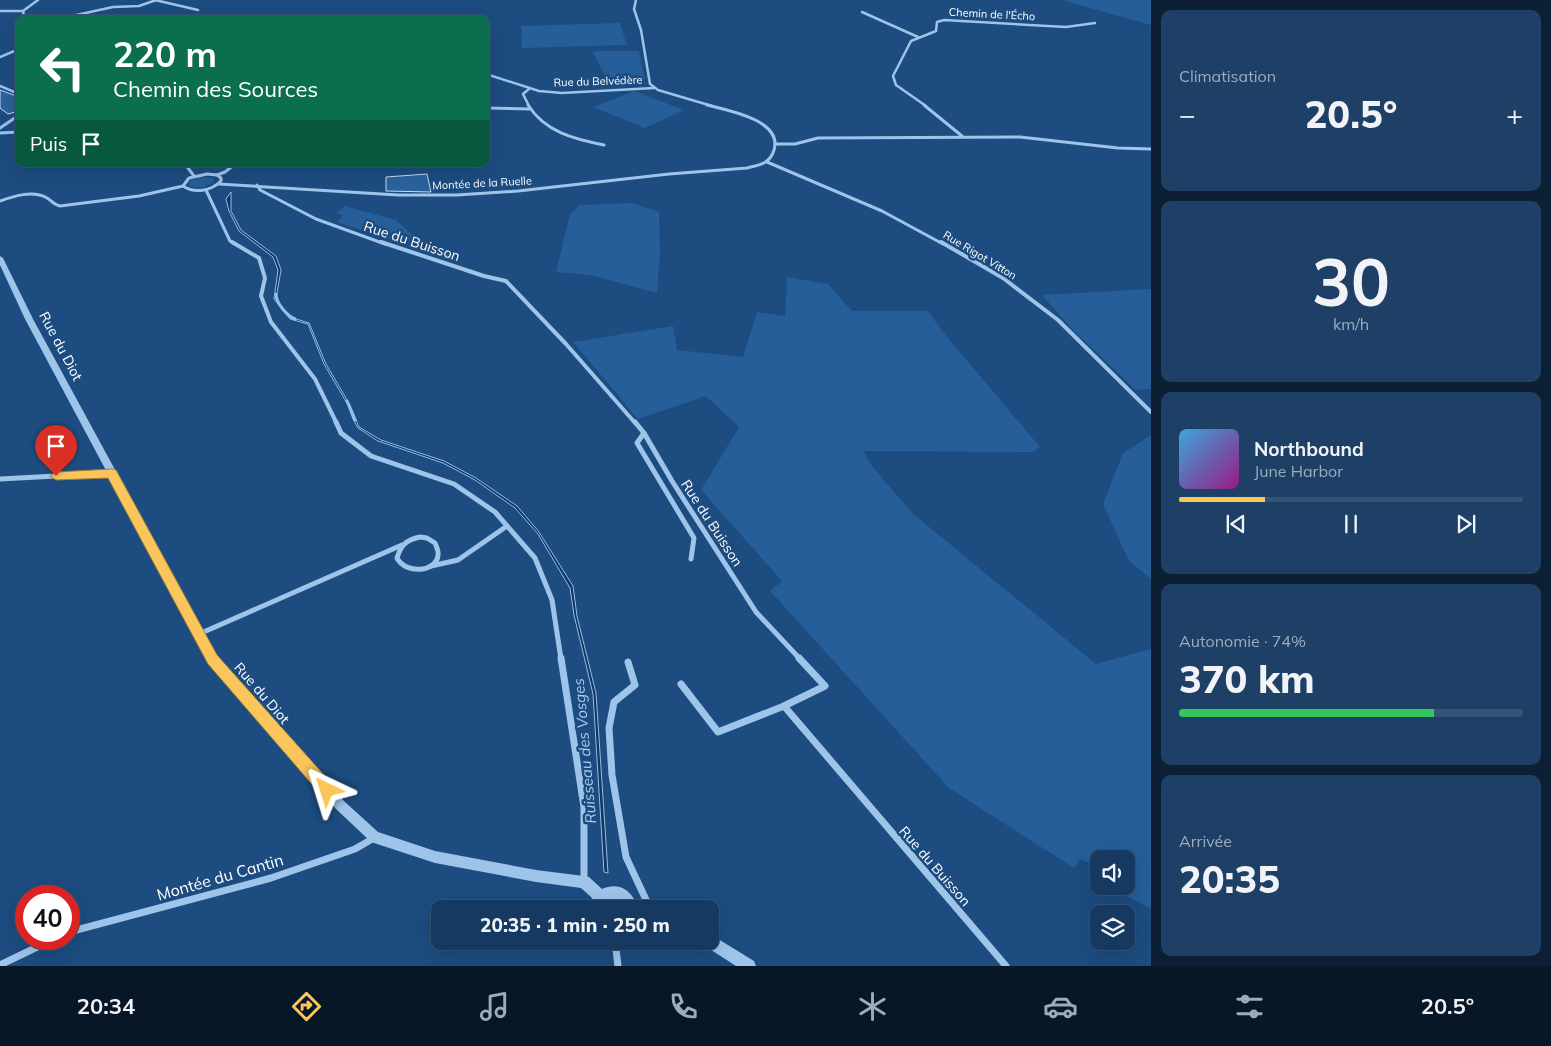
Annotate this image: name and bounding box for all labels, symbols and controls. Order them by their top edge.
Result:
street label: Chemin de l'Écho [948,5,1036,23]
text: 220 m [113,32,217,76]
icon: left [30,35,95,100]
text: Climatisation [1179,66,1276,86]
street label: Rue du Belvédère [553,72,643,90]
text: Chemin des Sources [113,75,318,103]
text: 20.5° [1305,90,1397,138]
text: − [1179,97,1196,132]
text: + [1506,97,1523,132]
icon: arrive [77,130,105,158]
text: Puis [30,132,67,156]
street label: Montée de la Ruelle [432,173,532,193]
street label: Rue du Buisson [362,217,462,265]
street label: Rue Rigot Vitton [941,228,1019,282]
text: 30 [1312,241,1390,322]
street label: Rue du Diot [35,308,87,384]
text: km/h [1333,314,1369,334]
pin [35,425,77,476]
icon: arrive [42,432,70,460]
text: Northbound [1254,437,1364,461]
text: June Harbor [1254,461,1343,481]
street label: Rue du Buisson [677,476,747,570]
icon: previous [1222,510,1250,538]
icon: pause [1337,510,1365,538]
icon: next [1452,510,1480,538]
text: Autonomie · 74% [1179,631,1306,651]
text: 370 km [1179,655,1315,703]
street label: Rue du Diot [230,658,294,728]
water label: Ruisseau des Vosges [569,678,600,825]
position arrow [300,763,352,815]
street label: Rue du Buisson [895,822,975,910]
text: Arrivée [1179,831,1232,851]
street label: Montée du Cantin [154,849,286,905]
map controls [1090,850,1135,950]
button: sound [1090,850,1135,895]
text: 20:35 [1179,855,1280,903]
speed limit sign: 40 [15,885,80,950]
button: layers [1090,905,1135,950]
text: 20:35 · 1 min · 250 m [480,913,670,937]
icon: directions [289,989,324,1024]
icon: music [477,989,512,1024]
icon: phone [666,989,701,1024]
icon: climate [855,989,890,1024]
icon: car [1043,989,1078,1024]
icon: filters [1232,989,1267,1024]
text: 20:34 [77,992,135,1020]
text: 20.5° [1421,992,1474,1020]

